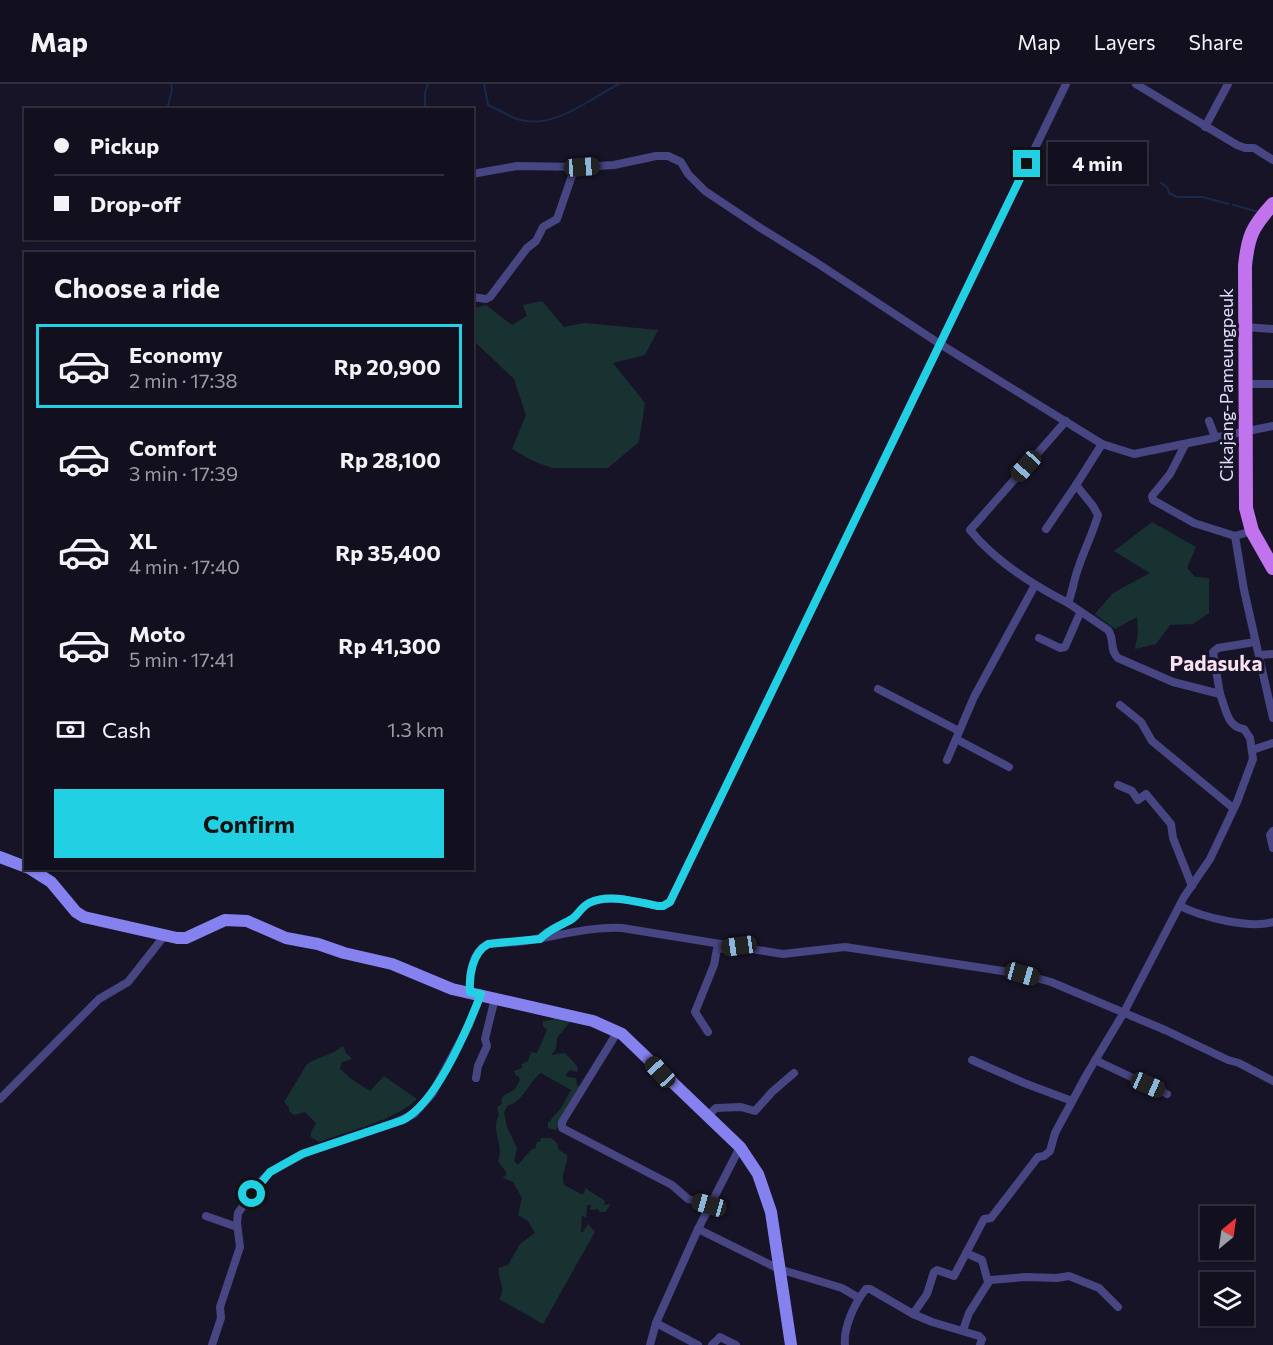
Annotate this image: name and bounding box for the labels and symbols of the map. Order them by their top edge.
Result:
callout: 4 min [1048,143,1147,185]
route end [1013,150,1040,177]
car [563,157,601,177]
street label: Cikajang-Pameungpeuk [1215,288,1237,482]
car [1007,447,1045,485]
district label: Padasuka [1170,650,1262,675]
car [720,935,758,957]
car [1002,960,1042,988]
car [641,1053,679,1091]
car [1128,1069,1168,1101]
route start [238,1180,265,1207]
car [689,1191,729,1219]
north arrow [1200,1206,1254,1260]

